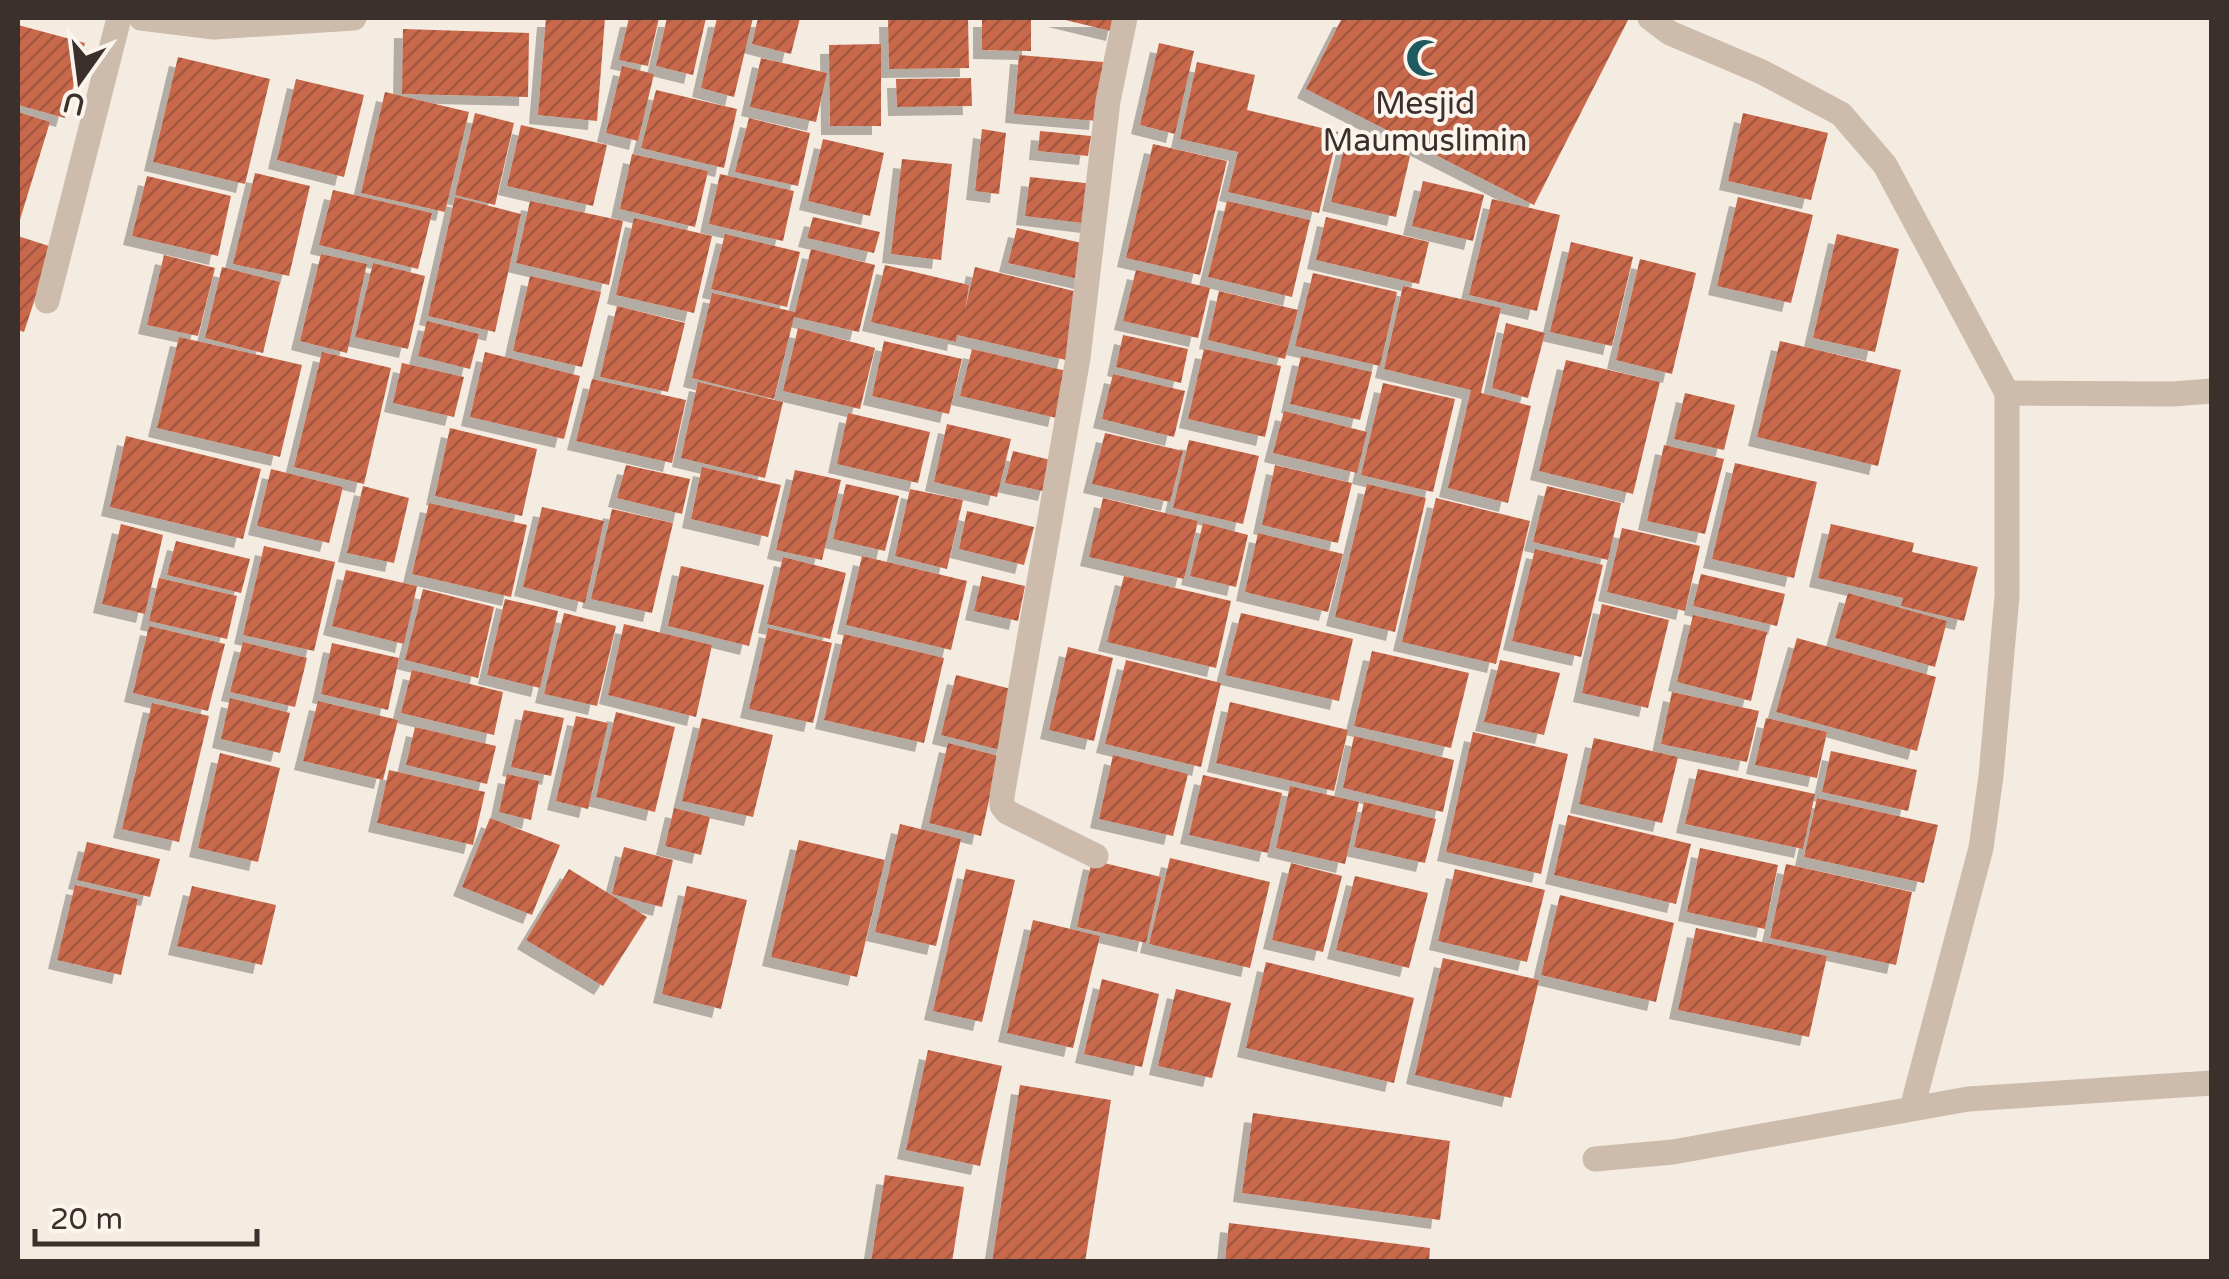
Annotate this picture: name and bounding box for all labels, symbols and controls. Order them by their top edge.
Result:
north arrow [30,30,130,130]
mosque icon: Mesjid Maumuslimin [1404,37,1446,79]
text: U [60,84,89,122]
place label: Mesjid Maumuslimin [1322,85,1528,160]
scale bar [35,1184,258,1246]
text: 20 m [50,1201,123,1238]

